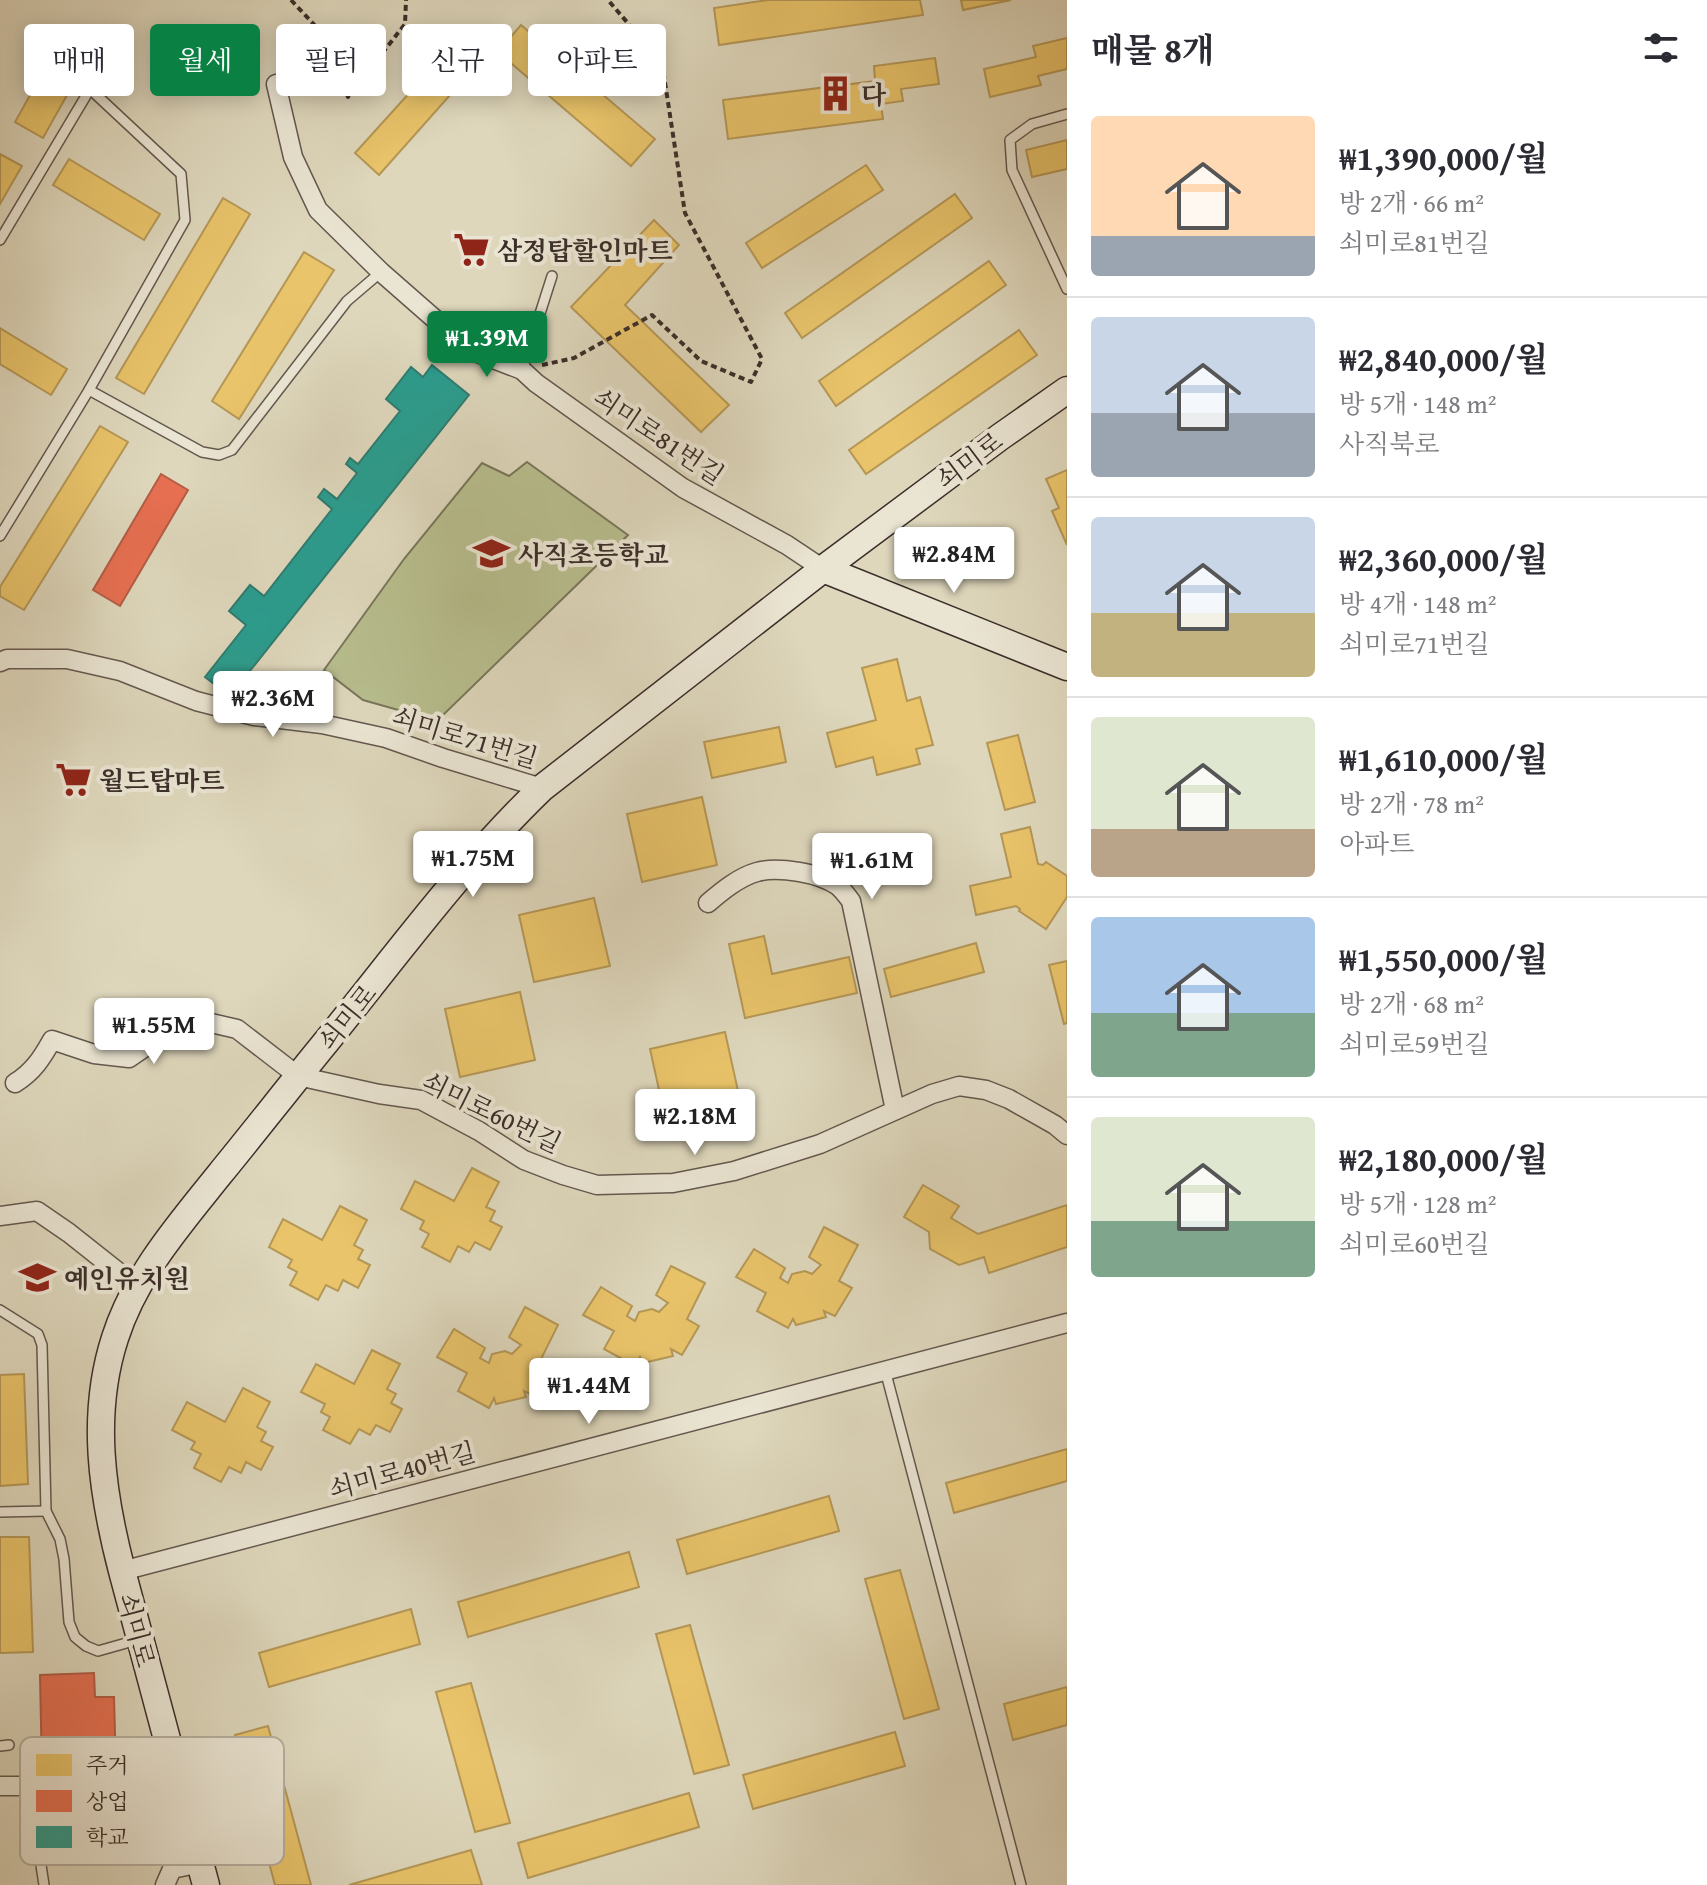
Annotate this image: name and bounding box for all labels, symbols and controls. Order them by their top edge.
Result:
chip: 매매 [24,24,134,96]
chip: 월세 [150,24,260,96]
chip: 필터 [276,24,386,96]
chip: 신규 [402,24,512,96]
chip: 아파트 [528,24,666,96]
text: 매물 8개 [1091,25,1215,74]
icon: filters [1639,26,1683,70]
building icon: 다 [816,75,854,113]
place label: 다 [861,75,887,114]
text: ₩1,390,000/월 [1339,133,1548,182]
icon: home [1155,148,1251,244]
text: 방 2개 · 66 m² [1339,183,1484,222]
text: 쇠미로81번길 [1339,223,1490,262]
supermarket icon: 삼정탑할인마트 [452,231,490,269]
place label: 삼정탑할인마트 [497,231,673,270]
pin: ₩1.39M [422,311,552,379]
text: ₩1.39M [445,317,529,356]
text: ₩2,840,000/월 [1339,334,1548,383]
icon: home [1155,349,1251,445]
street label: 쇠미로81번길 [586,378,732,494]
text: 방 5개 · 148 m² [1339,384,1497,423]
street label: 쇠미로 [927,422,1011,498]
text: 사직북로 [1339,424,1439,463]
pin: ₩2.84M [889,527,1019,595]
text: ₩2.84M [912,533,996,572]
text: ₩2,360,000/월 [1339,534,1548,583]
school or university icon: 사직초등학교 [473,535,511,573]
place label: 사직초등학교 [518,535,669,574]
icon: home [1155,549,1251,645]
text: 방 4개 · 148 m² [1339,584,1497,623]
text: 쇠미로71번길 [1339,624,1490,663]
pin: ₩2.36M [208,671,338,739]
text: ₩2.36M [231,677,315,716]
street label: 쇠미로71번길 [387,696,543,778]
text: ₩1,610,000/월 [1339,734,1548,783]
icon: home [1155,749,1251,845]
supermarket icon: 월드탑마트 [54,761,92,799]
place label: 월드탑마트 [99,761,225,800]
text: 방 2개 · 78 m² [1339,784,1484,823]
text: 아파트 [1339,824,1414,863]
pin: ₩1.75M [408,831,538,899]
pin: ₩1.61M [807,833,937,901]
text: ₩1.75M [431,837,515,876]
text: ₩1.61M [830,839,914,878]
text: ₩1,550,000/월 [1339,934,1548,983]
icon: home [1155,949,1251,1045]
street label: 쇠미로 [308,975,386,1059]
text: 방 2개 · 68 m² [1339,984,1484,1023]
pin: ₩1.55M [89,998,219,1066]
text: ₩1.55M [112,1004,196,1043]
text: 쇠미로59번길 [1339,1024,1490,1063]
street label: 쇠미로60번길 [416,1061,568,1163]
pin: ₩2.18M [630,1089,760,1157]
text: ₩2.18M [653,1095,737,1134]
text: ₩2,180,000/월 [1339,1134,1548,1183]
icon: home [1155,1149,1251,1245]
text: 방 5개 · 128 m² [1339,1184,1497,1223]
text: 쇠미로60번길 [1339,1224,1490,1263]
school or university icon: 예인유치원 [19,1259,57,1297]
place label: 예인유치원 [64,1259,190,1298]
pin: ₩1.44M [524,1358,654,1426]
text: ₩1.44M [547,1364,631,1403]
street label: 쇠미로40번길 [324,1432,480,1508]
street label: 쇠미로 [108,1589,166,1671]
legend [20,1737,284,1865]
text: 주거 [86,1749,129,1781]
text: 상업 [86,1785,129,1817]
text: 학교 [86,1821,129,1853]

